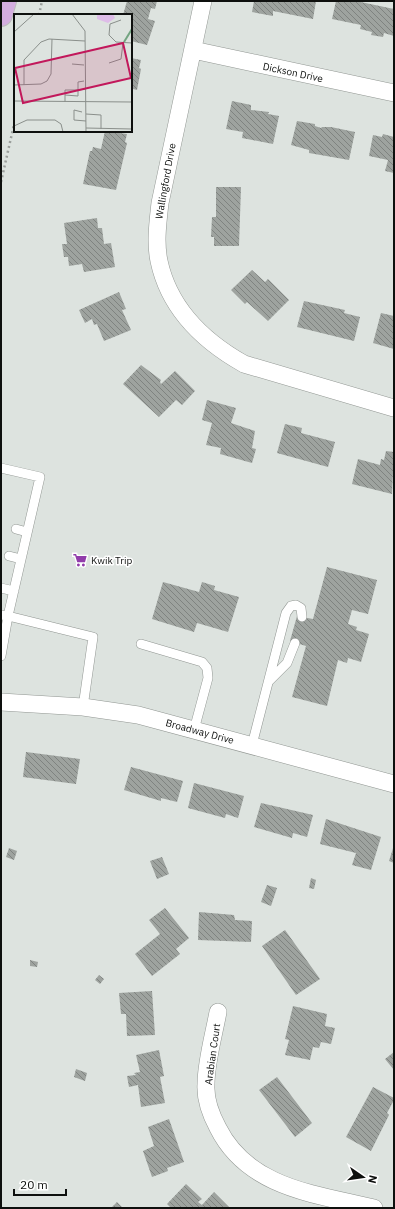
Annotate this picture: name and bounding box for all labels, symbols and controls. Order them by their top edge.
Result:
inset map [14,14,132,132]
street label: Dickson Drive [262,60,325,85]
street label: Wallingford Drive [152,142,179,220]
supermarket icon: Kwik Trip [72,552,88,568]
place label: Kwik Trip [91,554,132,567]
street label: Broadway Drive [164,716,236,747]
street label: Arabian Court [202,1022,223,1086]
north arrow [343,1157,383,1197]
scale bar [14,1171,66,1197]
text: N [365,1174,380,1185]
text: 20 m [20,1177,48,1192]

